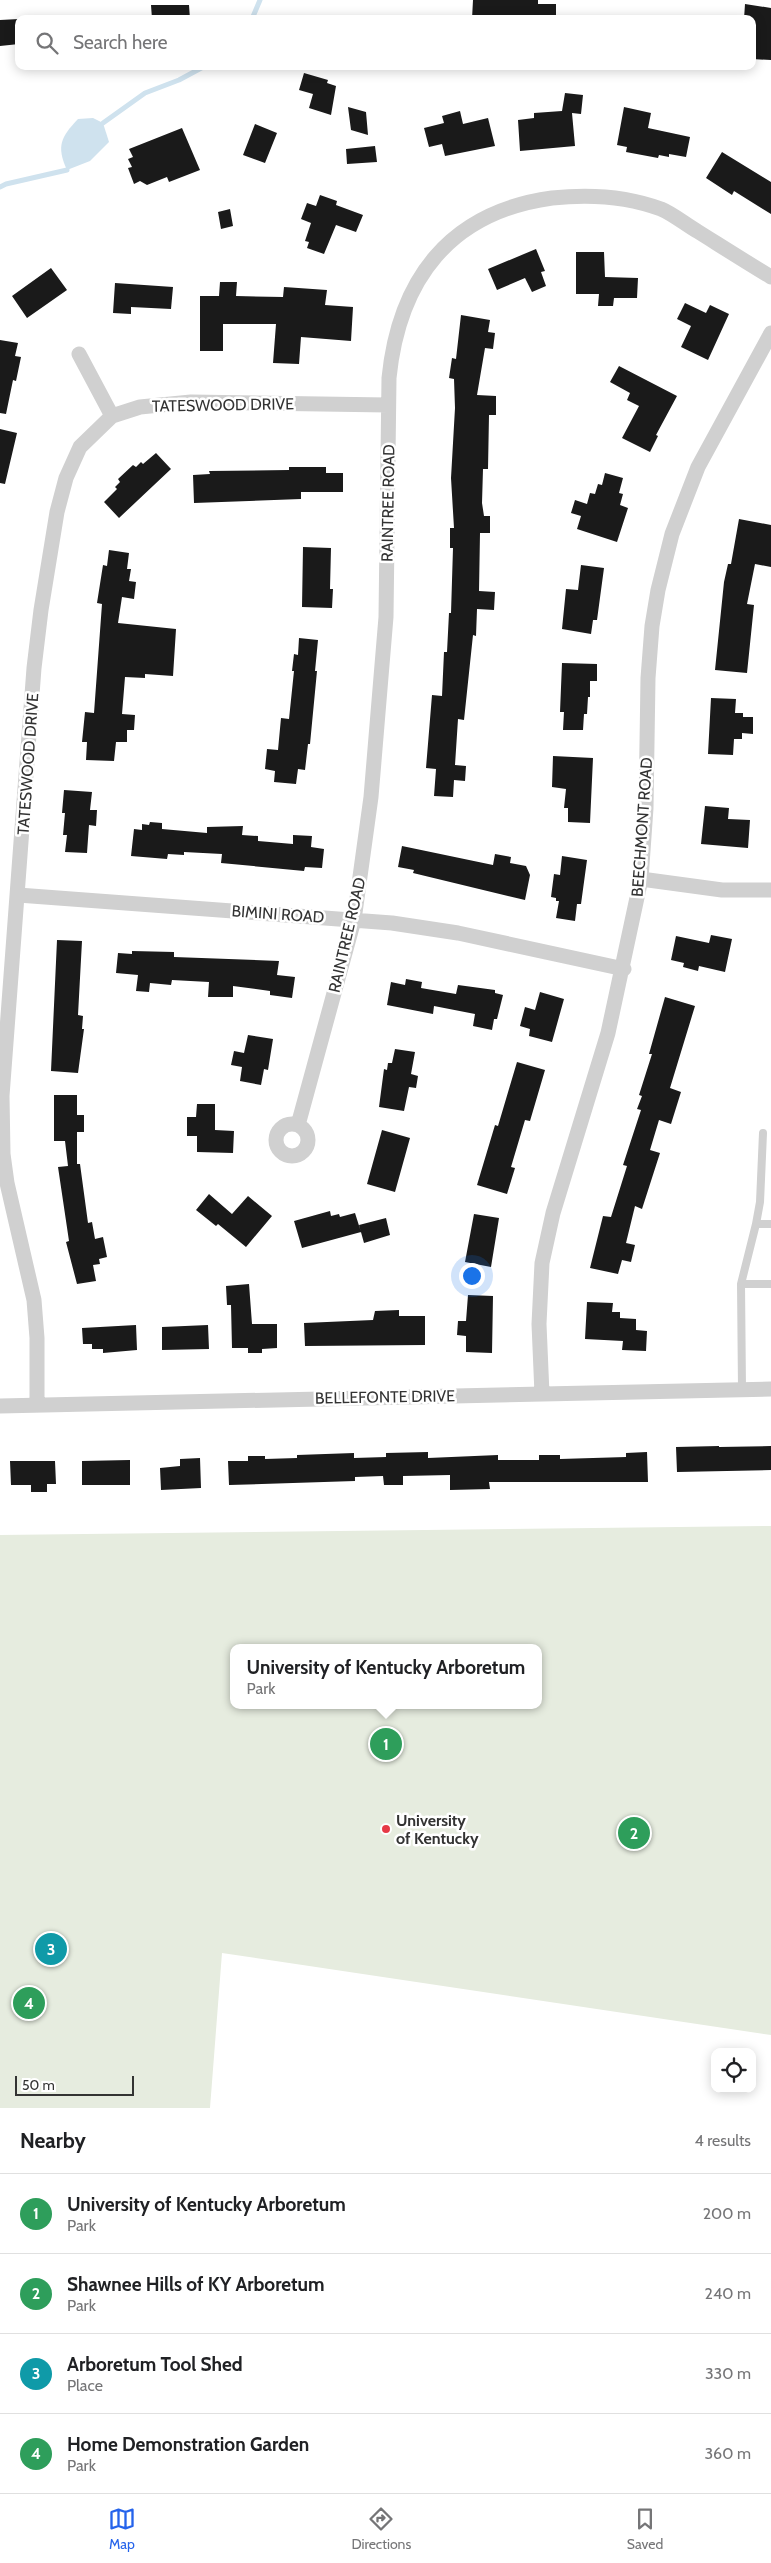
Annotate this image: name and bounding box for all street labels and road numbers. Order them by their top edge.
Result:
street label: TATESWOOD DRIVE [152,394,294,416]
street label: RAINTREE ROAD [377,444,399,562]
street label: TATESWOOD DRIVE [14,692,42,836]
street label: BEECHMONT ROAD [628,756,656,898]
street label: RAINTREE ROAD [325,876,369,994]
street label: BIMINI ROAD [231,901,325,927]
street label: BELLEFONTE DRIVE [315,1386,455,1408]

